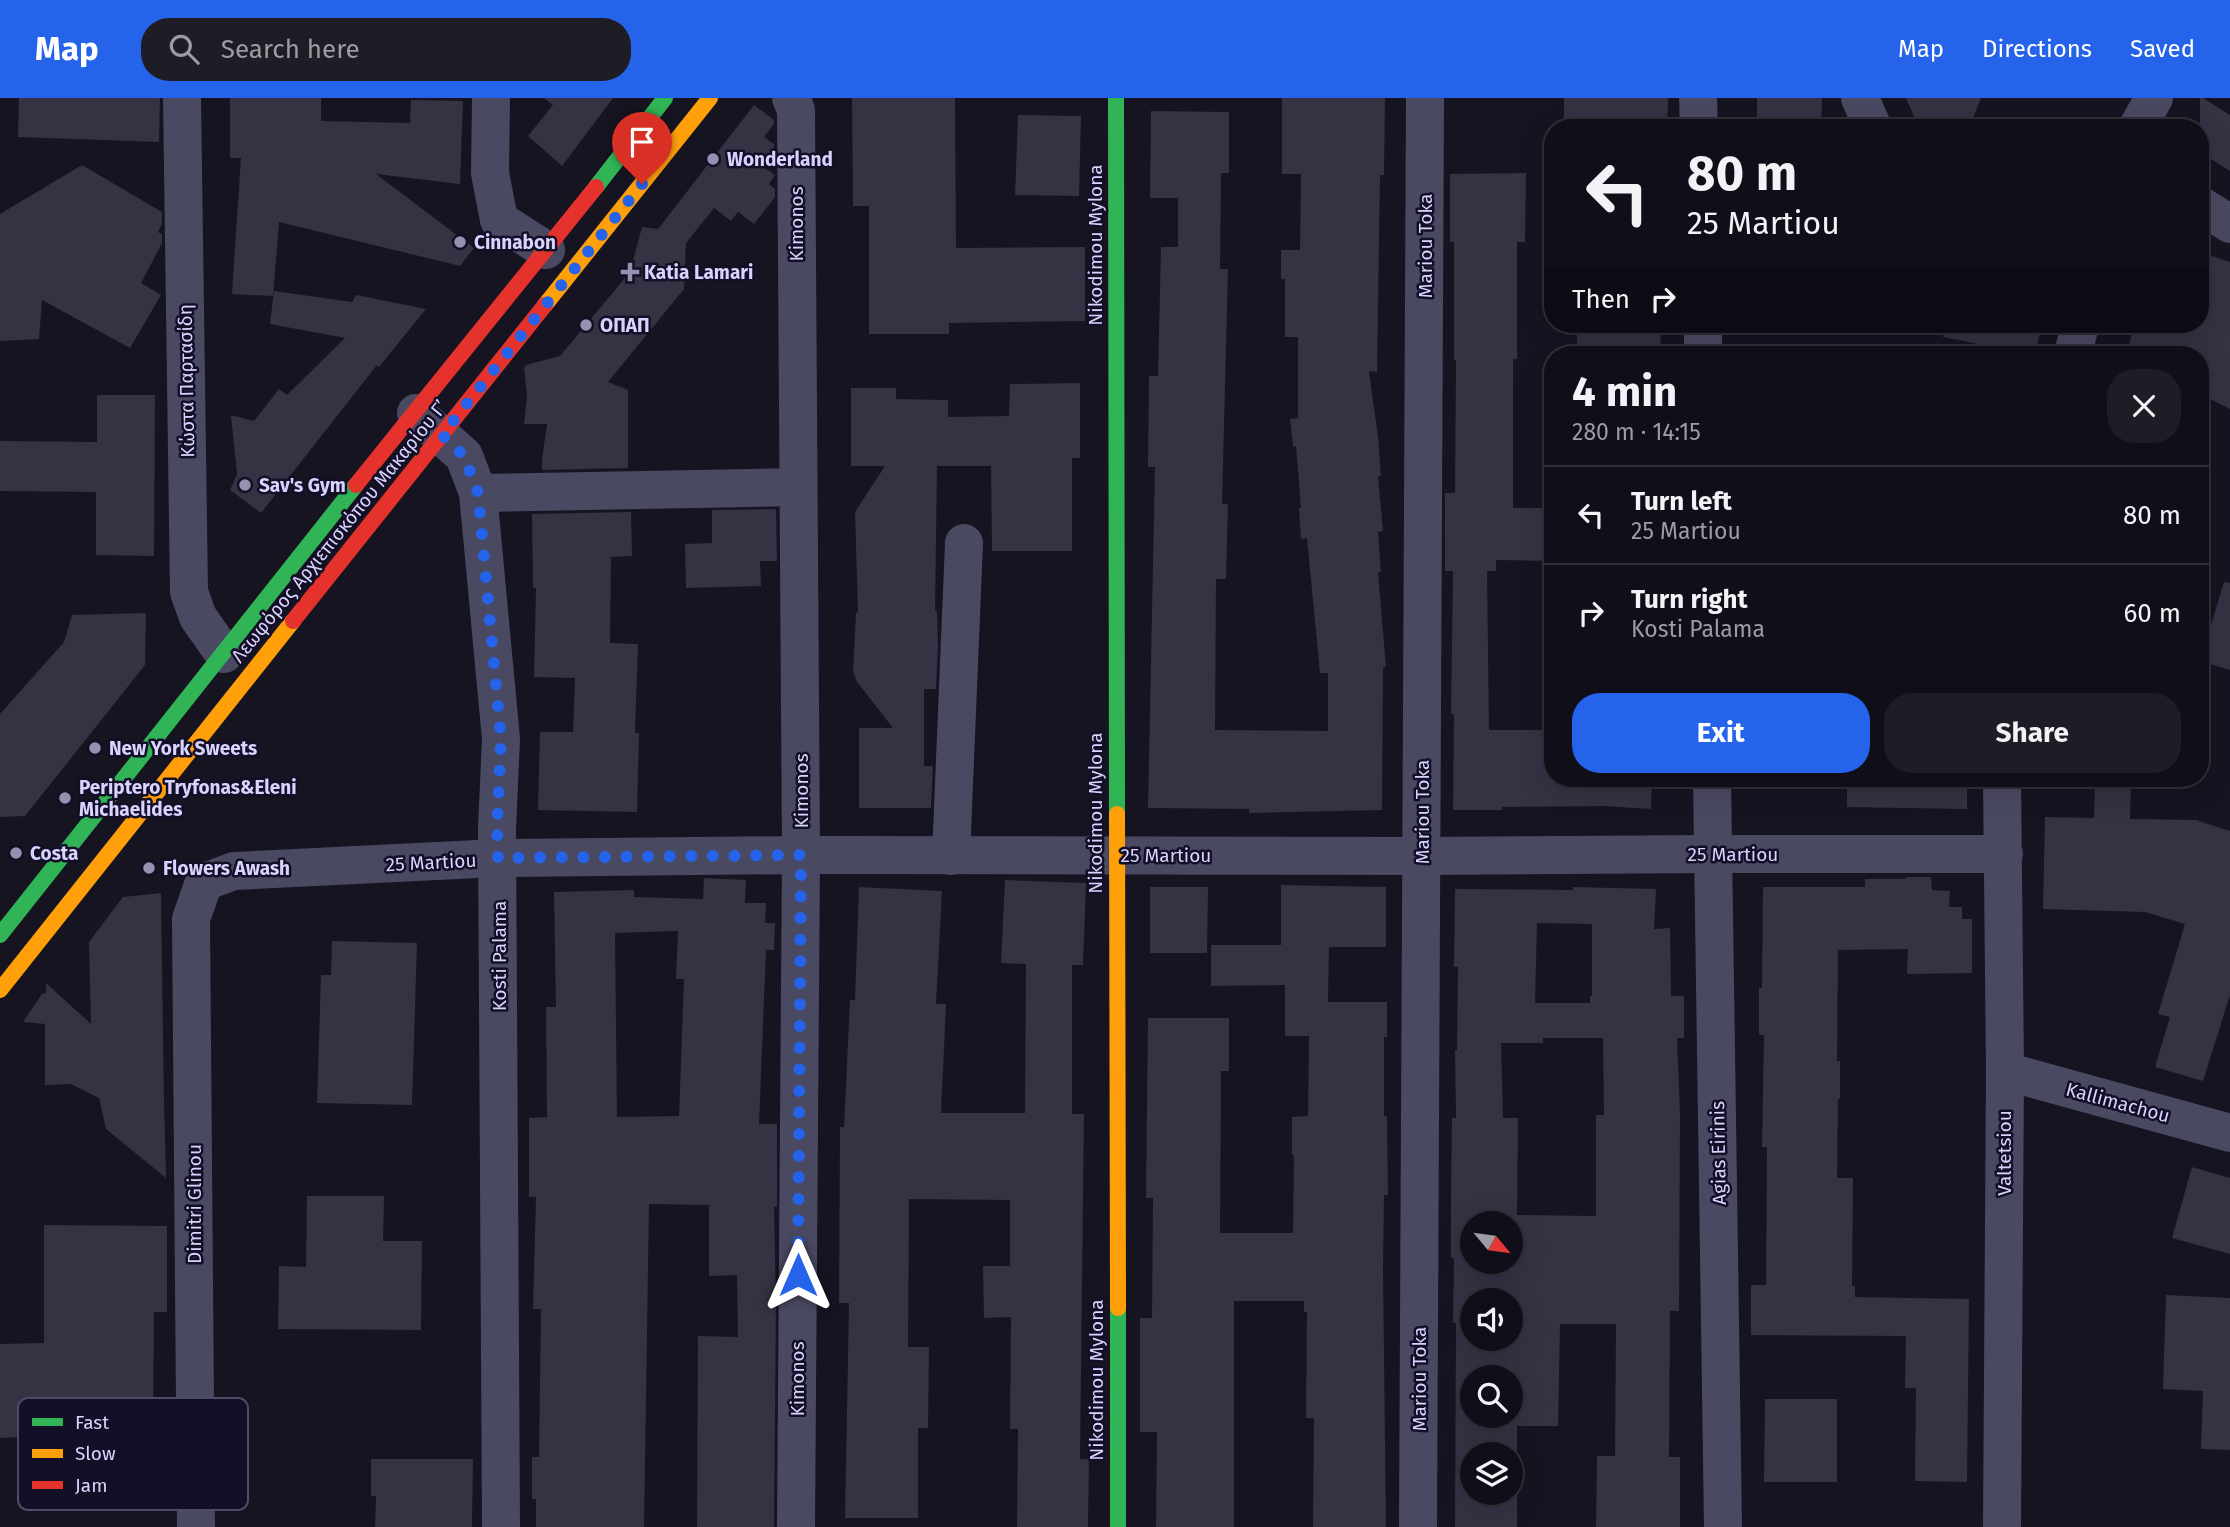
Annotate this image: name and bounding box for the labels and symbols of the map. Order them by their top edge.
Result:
pin [612,112,672,184]
place label: Wonderland [727,148,833,171]
marker: Wonderland [705,151,721,167]
street label: Nikodimou Mylona [1084,164,1107,326]
street label: Kimonos [785,186,808,262]
street label: Mariou Toka [1414,194,1437,298]
place label: Cinnabon [474,231,556,254]
marker: Cinnabon [452,234,468,250]
place label: Katia Lamari [644,261,753,284]
marker: Katia Lamari [622,264,638,280]
street label: Κώστα Παρτασίδη [174,304,199,458]
place label: ΟΠΑΠ [600,314,650,337]
marker: ΟΠΑΠ [578,317,594,333]
street label: Λεωφόρος Αρχιεπισκόπου Μακαρίου Γ’ [226,395,452,667]
place label: Sav's Gym [259,474,346,497]
marker: Sav's Gym [237,477,253,493]
street label: Nikodimou Mylona [1084,732,1107,894]
place label: New York Sweets [109,737,257,760]
marker: New York Sweets [87,740,103,756]
street label: Kimonos [790,753,813,829]
street label: Mariou Toka [1411,760,1434,864]
place label: Periptero Tryfonas&Eleni Michaelides [79,776,297,821]
marker: Periptero Tryfonas&Eleni Michaelides [57,790,73,806]
place label: Costa [30,842,78,865]
street label: 25 Martiou [1688,843,1778,866]
street label: 25 Martiou [1121,844,1211,867]
marker: Costa [8,845,24,861]
street label: 25 Martiou [385,849,477,876]
place label: Flowers Awash [163,857,290,880]
marker: Flowers Awash [141,860,157,876]
street label: Kosti Palama [488,901,511,1011]
street label: Kallimachou [2063,1078,2172,1127]
street label: Agias Eirinis [1706,1101,1731,1205]
street label: Valtetsiou [1993,1110,2016,1196]
street label: Dimitri Glinou [183,1144,206,1264]
north arrow [1460,1211,1522,1274]
position arrow [761,1238,835,1312]
street label: Nikodimou Mylona [1085,1299,1108,1461]
street label: Mariou Toka [1408,1327,1431,1431]
street label: Kimonos [786,1341,809,1417]
legend [18,1398,248,1510]
text: Fast [75,1411,109,1434]
text: Slow [75,1442,116,1465]
text: Jam [75,1474,107,1497]

